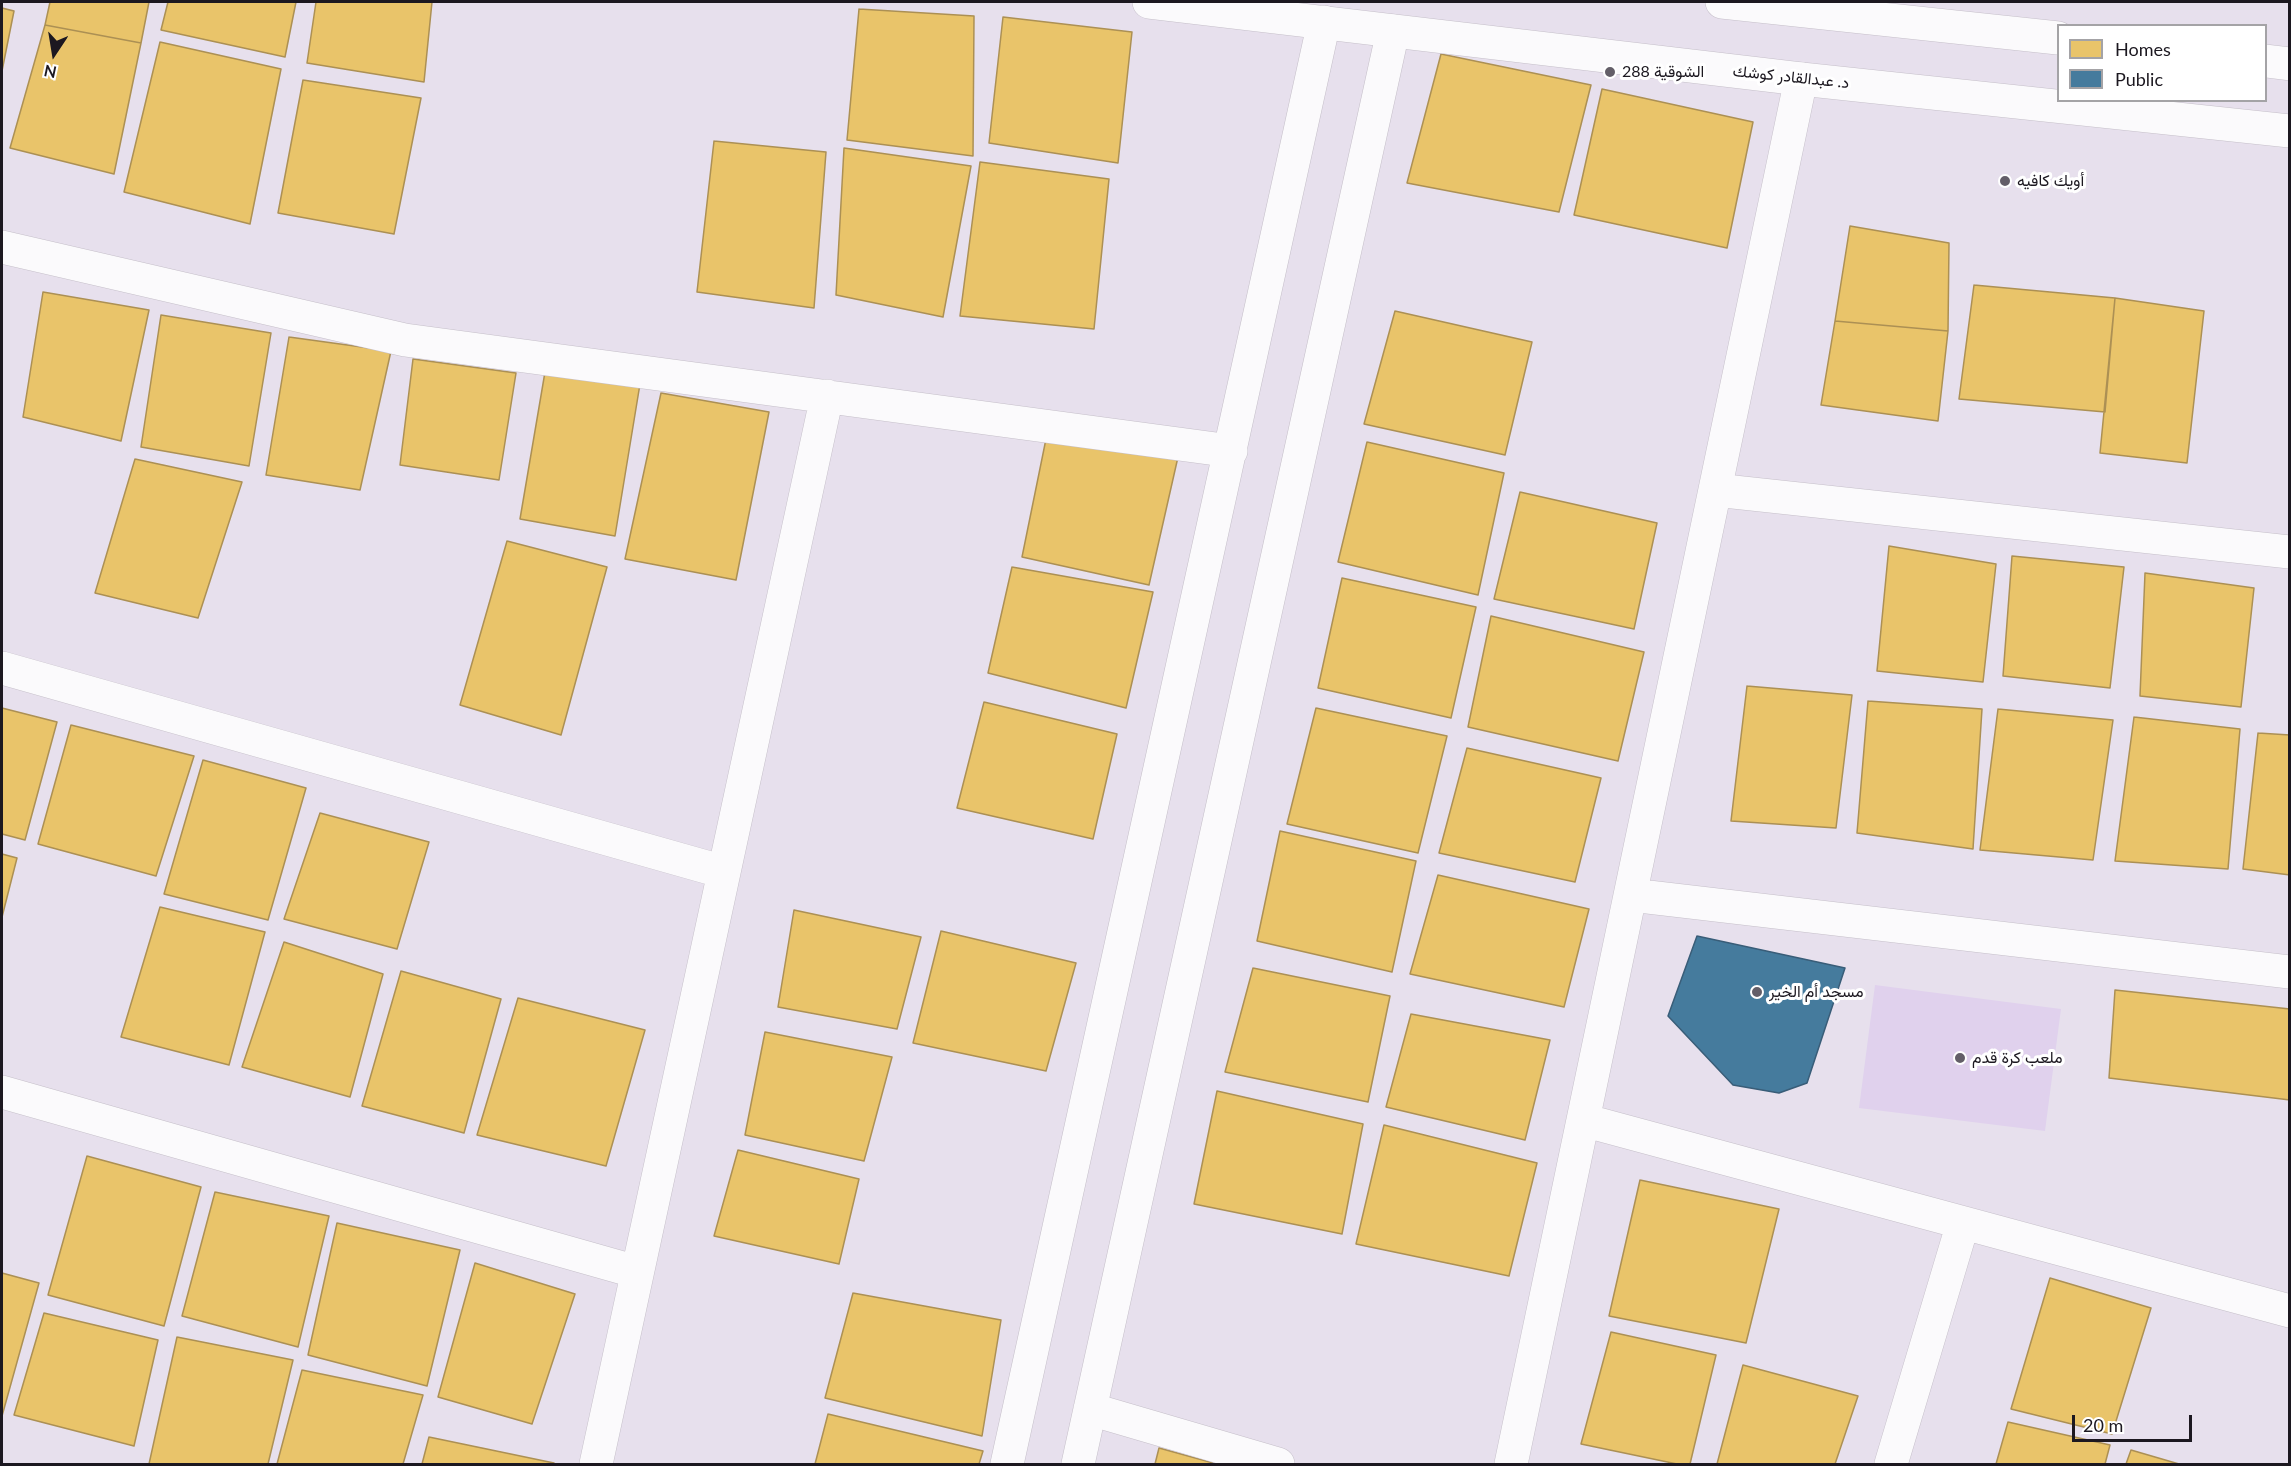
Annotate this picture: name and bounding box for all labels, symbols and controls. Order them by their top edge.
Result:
north arrow [24,24,84,84]
legend [2057,24,2267,102]
text: Homes [2115,38,2171,60]
street label: د. عبدالقادر كوشك [1732,61,1850,93]
text: N [42,62,58,83]
place label: الشوقية 288 [1622,62,1704,82]
marker: الشوقية 288 [1603,65,1617,79]
text: Public [2115,68,2163,90]
place label: أويك كافيه [2017,171,2084,191]
marker: أويك كافيه [1998,174,2012,188]
place label: مسجد أم الخير [1769,982,1864,1002]
marker: مسجد أم الخير [1750,985,1764,999]
place label: ملعب كرة قدم [1972,1048,2063,1068]
marker: ملعب كرة قدم [1953,1051,1967,1065]
scale bar [2075,1403,2195,1441]
text: 20 m [2083,1414,2123,1436]

